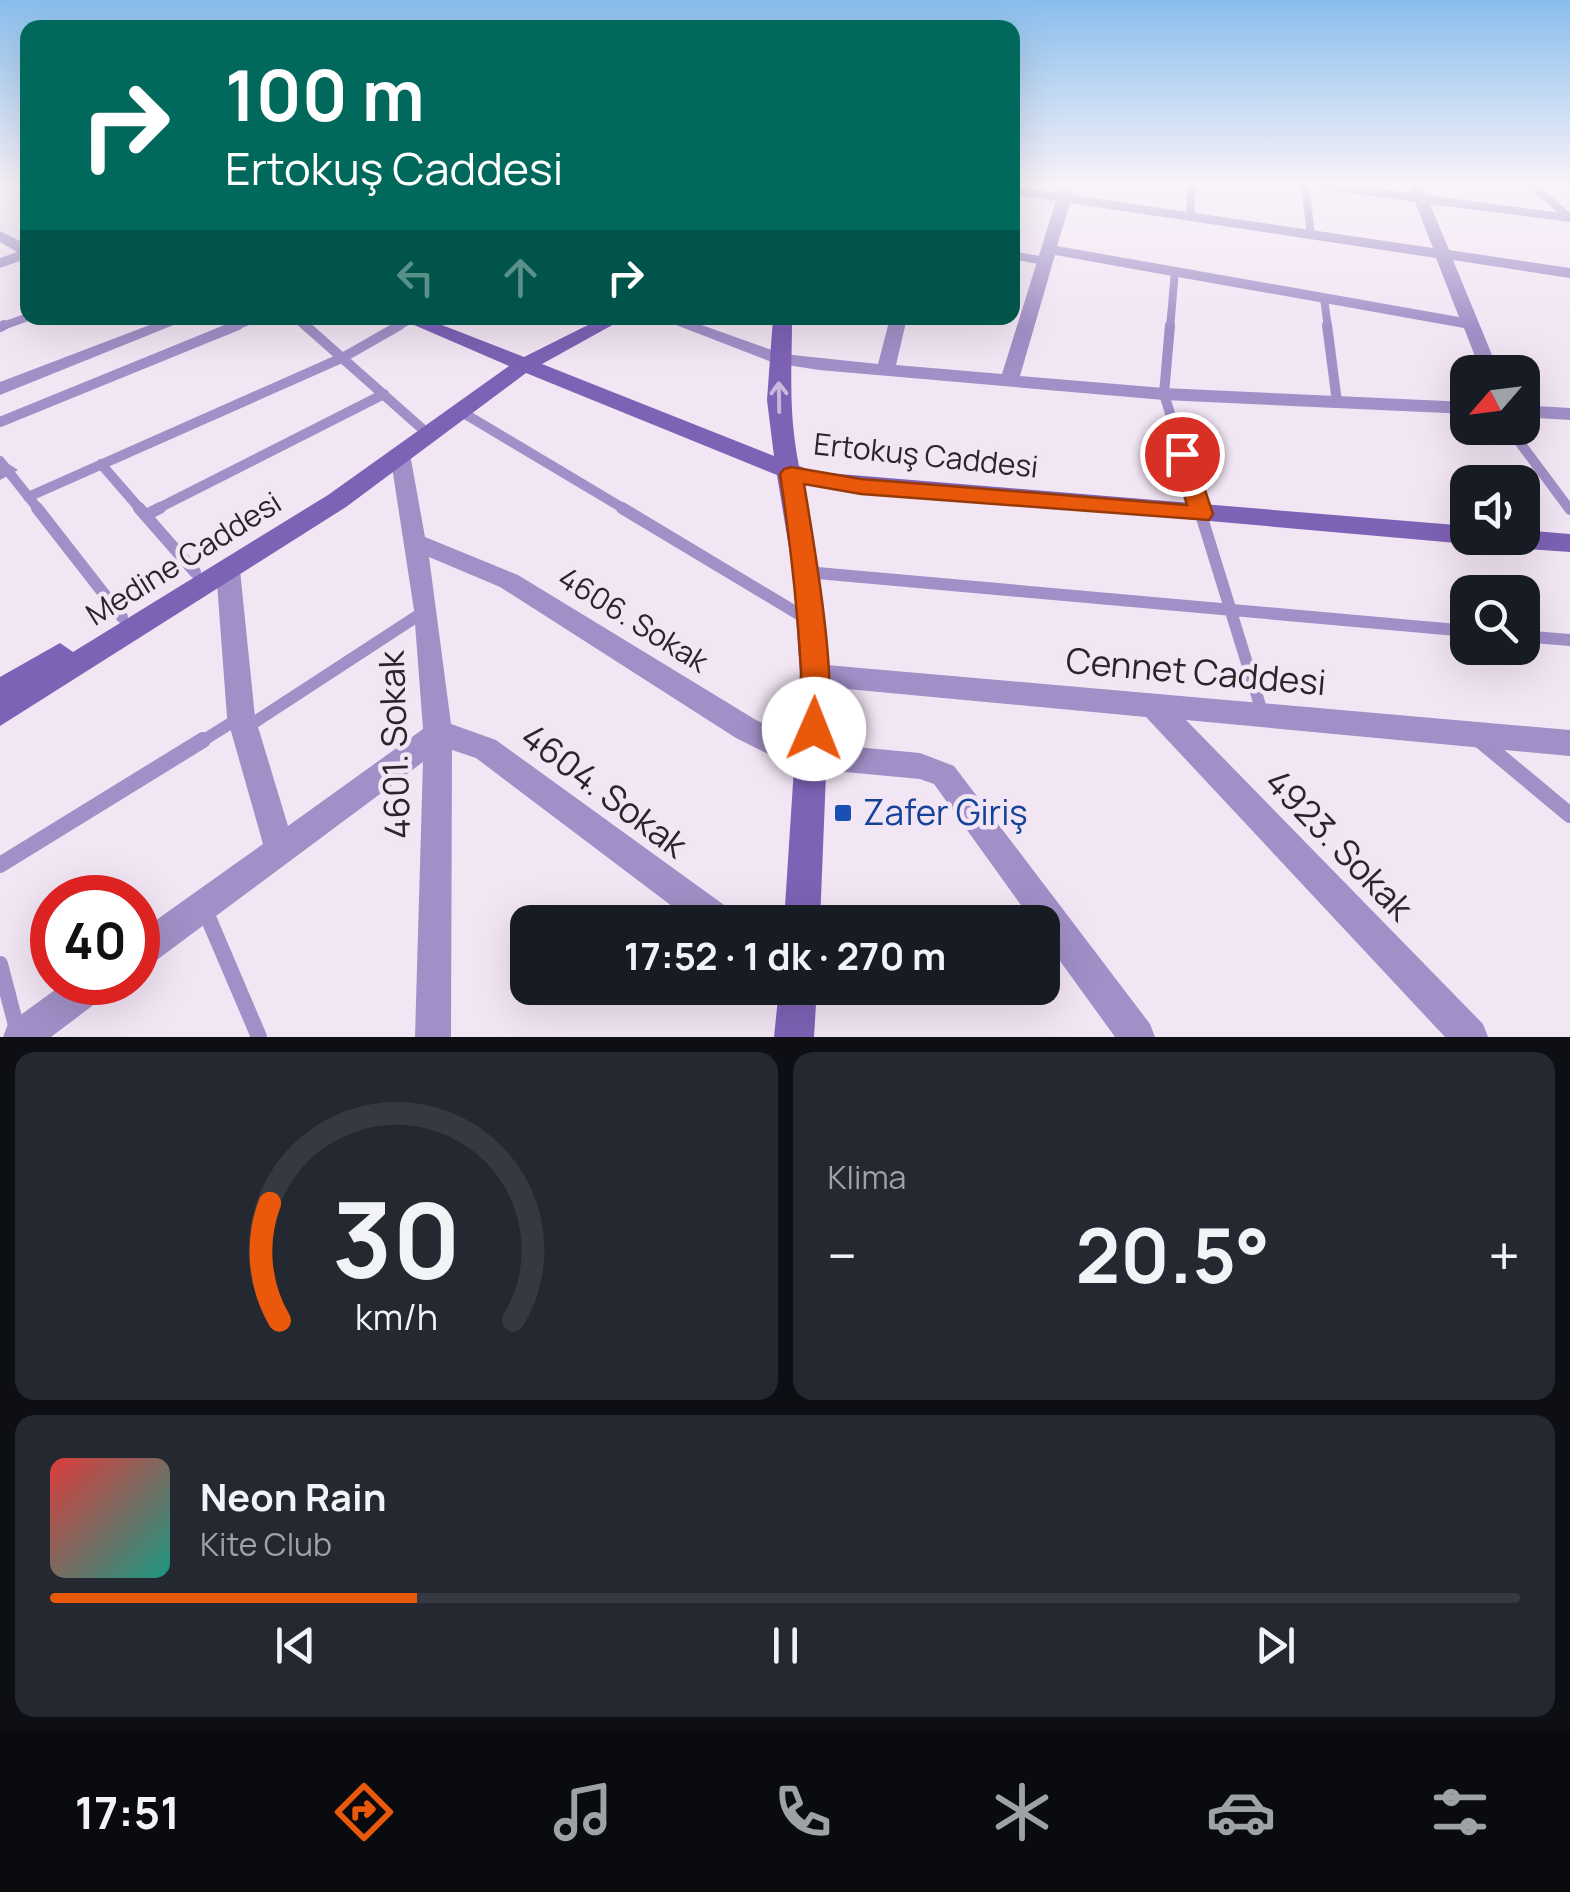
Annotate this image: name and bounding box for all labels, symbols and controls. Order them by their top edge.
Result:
text: 100 m [225,46,425,142]
icon: right [60,60,190,190]
text: Ertokuş Caddesi [225,137,563,199]
icon: left [388,250,443,305]
icon: ahead [493,250,548,305]
icon: right [598,250,653,305]
north arrow [1450,355,1540,445]
map controls [1450,355,1540,665]
one-way arrow [770,381,788,414]
pin [1140,412,1225,497]
street label: Ertokuş Caddesi [812,422,1040,487]
icon: arrive [1155,427,1210,482]
button: sound [1450,465,1540,555]
street label: Medine Caddesi [78,481,289,634]
street label: 4606. Sokak [551,556,717,682]
button: search [1450,575,1540,665]
street label: Cennet Caddesi [1064,636,1328,706]
street label: 4601. Sokak [367,648,421,840]
position arrow [762,677,866,781]
street label: 4604. Sokak [512,712,699,869]
street label: 4923. Sokak [1255,758,1425,932]
place label: Zafer Giriş [863,788,1028,836]
marker: Zafer Giriş [832,802,854,824]
speed limit sign: 40 [30,875,160,1005]
text: 17:52 · 1 dk · 270 m [624,929,946,981]
text: Klima [828,1155,906,1199]
text: 30 [332,1167,461,1309]
text: 20.5° [1076,1203,1270,1306]
text: − [828,1217,857,1293]
text: + [1488,1217,1520,1293]
text: km/h [355,1292,438,1341]
text: Neon Rain [200,1470,386,1522]
text: Kite Club [200,1522,332,1566]
icon: previous [268,1618,323,1673]
icon: pause [758,1618,813,1673]
icon: next [1248,1618,1303,1673]
icon: directions [329,1777,399,1847]
icon: music [548,1777,618,1847]
icon: phone [768,1777,838,1847]
icon: climate [987,1777,1057,1847]
icon: car [1206,1777,1276,1847]
icon: filters [1425,1777,1495,1847]
text: 17:51 [75,1781,180,1843]

